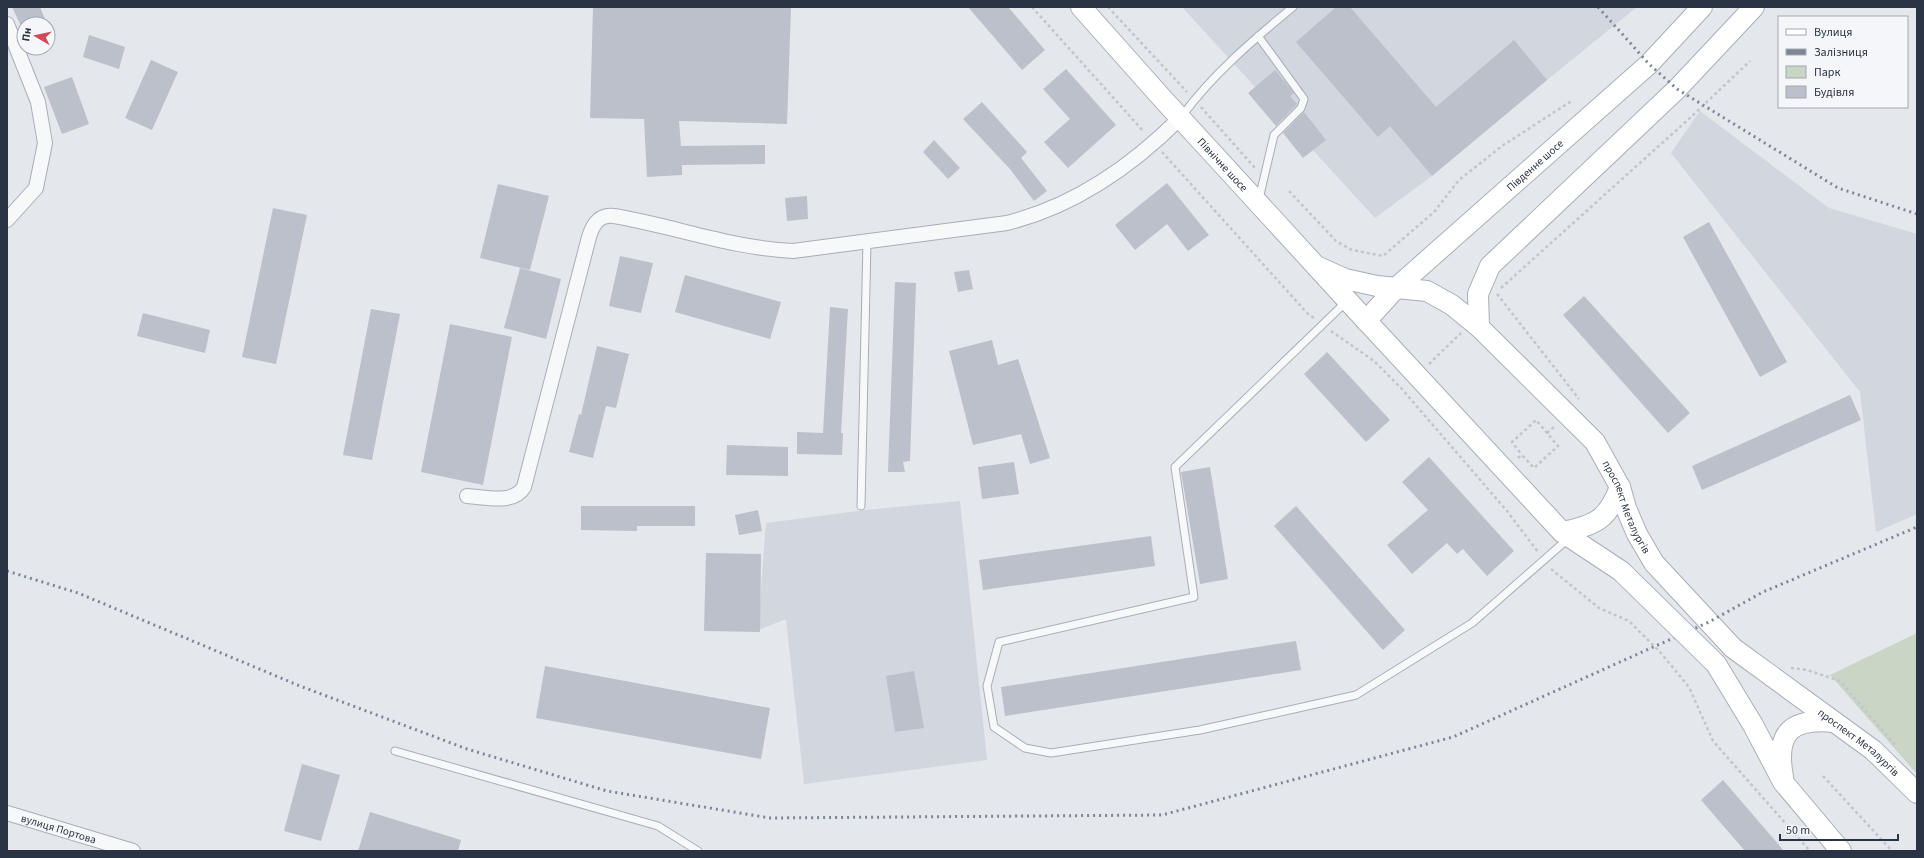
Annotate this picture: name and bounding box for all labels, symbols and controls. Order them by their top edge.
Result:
north arrow [16,16,56,56]
legend [1778,16,1908,108]
text: Вулиця [1814,24,1852,41]
text: Пн [18,27,35,42]
text: Залізниця [1814,44,1868,61]
text: Парк [1814,64,1840,81]
text: Будівля [1814,84,1854,101]
street label: Північне шосе [1194,135,1251,195]
street label: Південне шосе [1503,136,1567,195]
street label: проспект Металургів [1599,458,1654,557]
street label: проспект Металургів [1815,705,1903,780]
street label: вулиця Портова [19,811,98,847]
scale bar [1780,816,1898,842]
text: 50 m [1786,822,1810,839]

